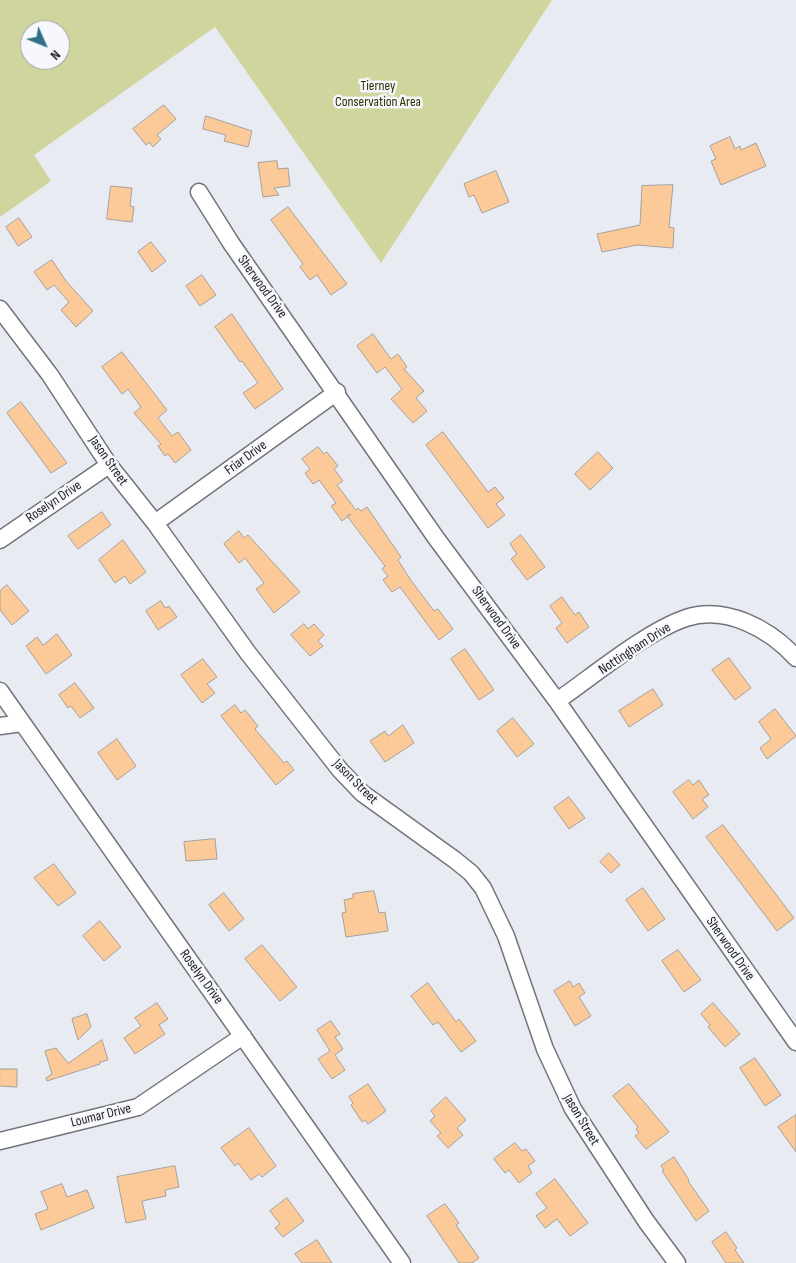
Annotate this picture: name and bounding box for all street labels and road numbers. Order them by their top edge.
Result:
street label: Sherwood Drive [234,252,290,322]
street label: Jason Street [85,433,131,489]
street label: Friar Drive [222,437,270,479]
street label: Roselyn Drive [23,477,85,527]
street label: Sherwood Drive [468,583,524,653]
street label: Nottingham Drive [596,619,674,679]
street label: Jason Street [329,756,381,808]
street label: Sherwood Drive [702,914,758,984]
street label: Roselyn Drive [176,946,226,1008]
street label: Jason Street [559,1091,603,1149]
street label: Loumar Drive [69,1100,133,1132]

